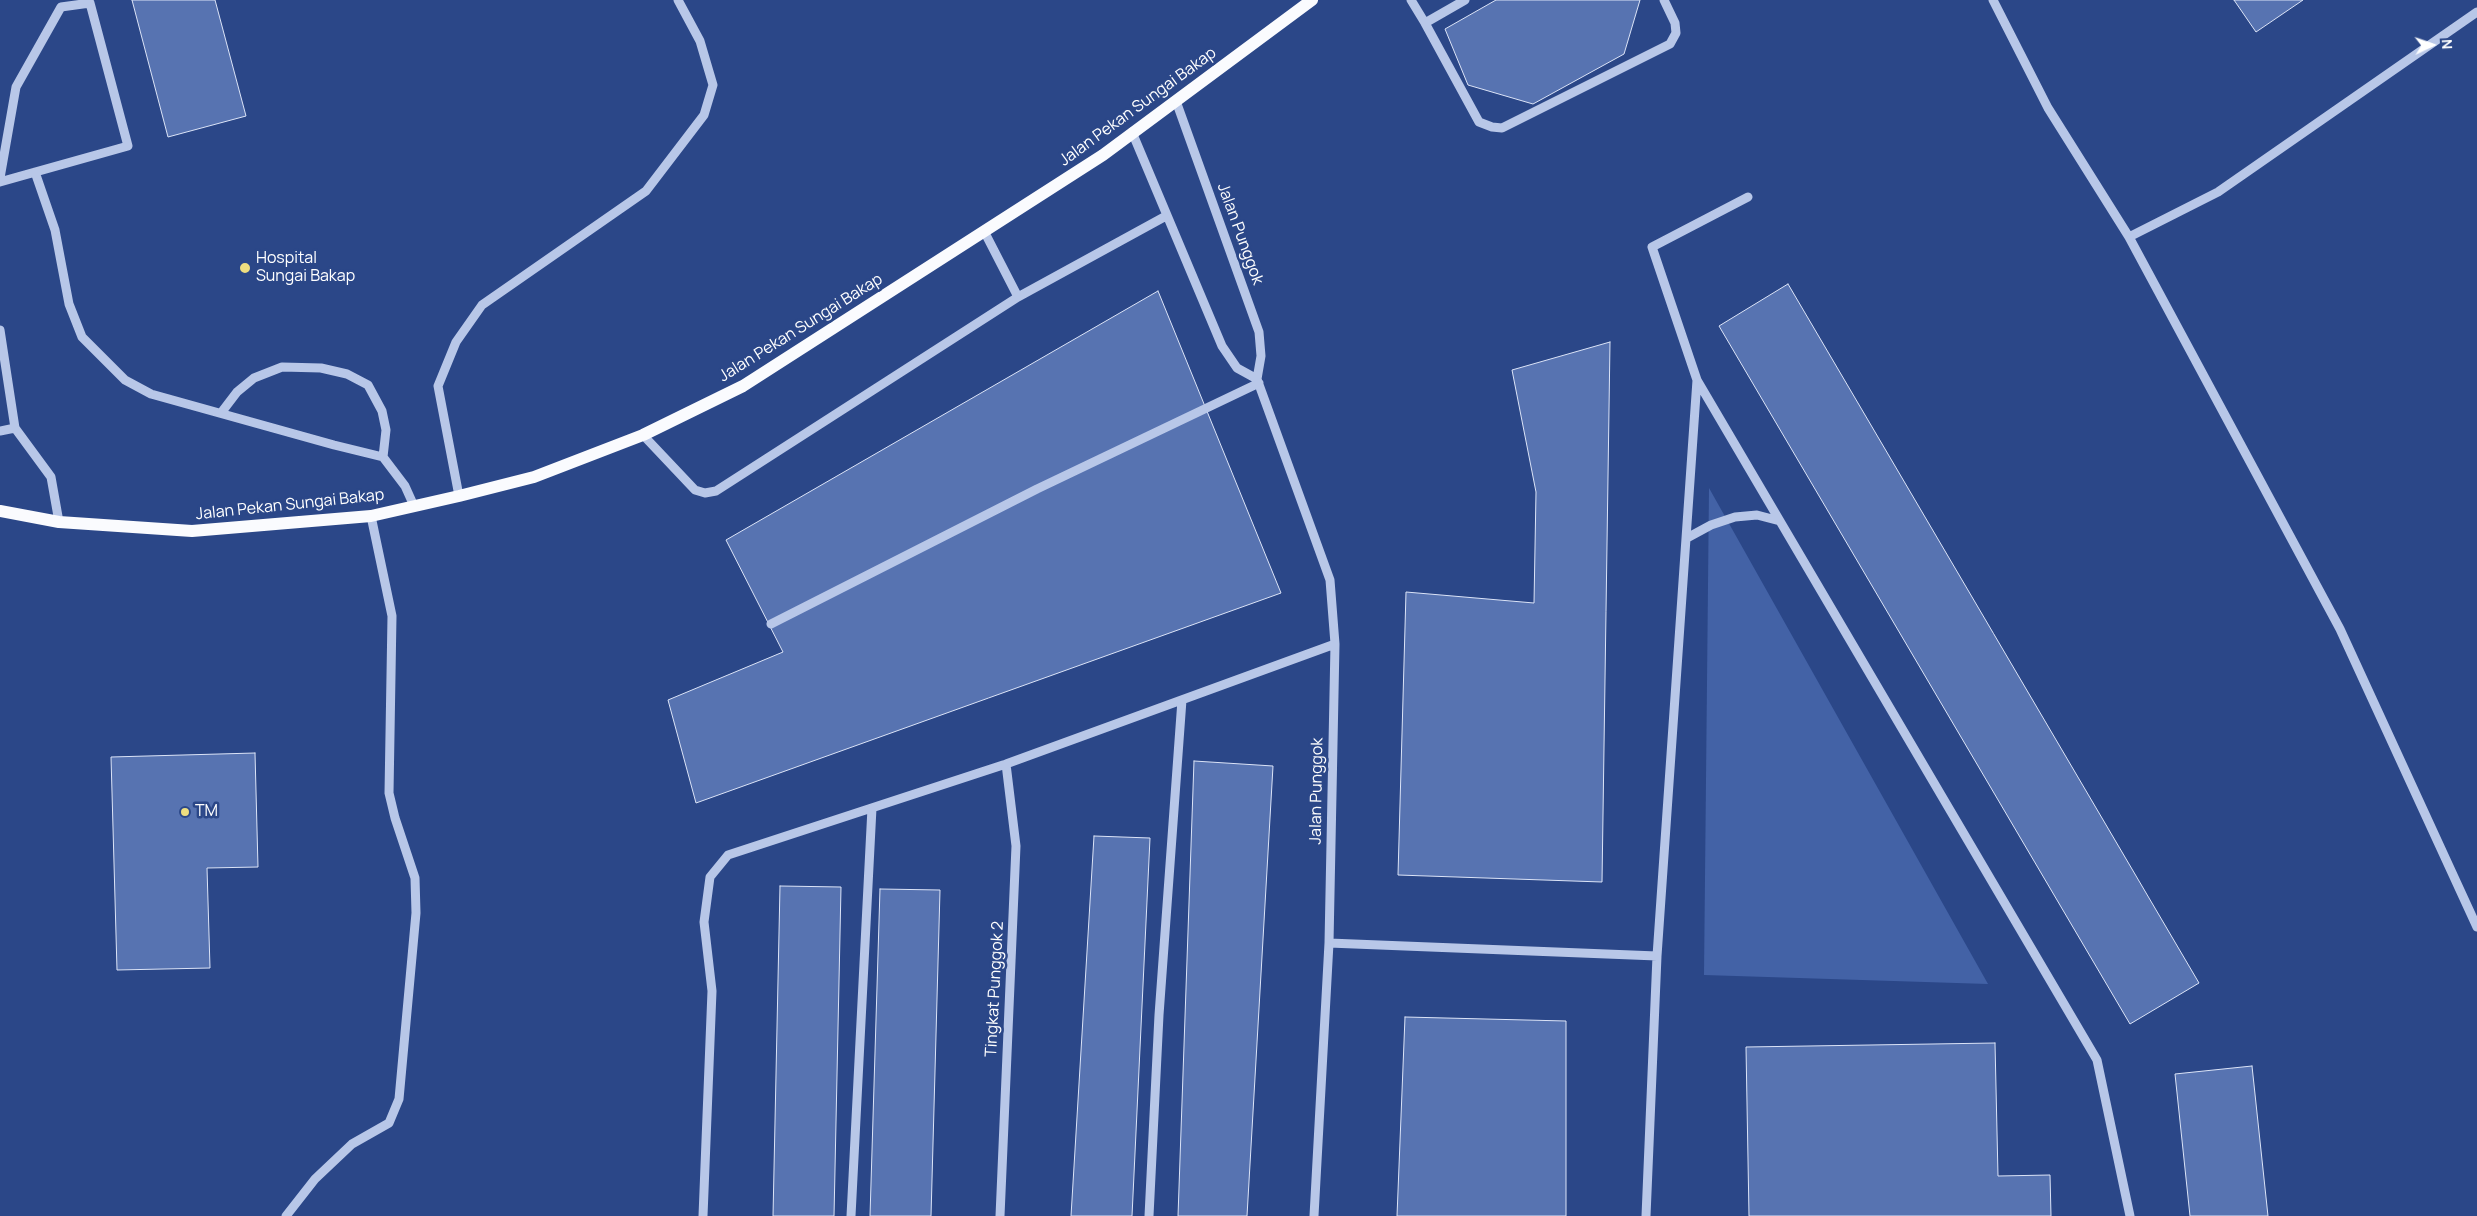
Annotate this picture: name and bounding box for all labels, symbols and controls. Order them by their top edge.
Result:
north arrow [2407,20,2457,70]
text: N [2438,39,2457,50]
street label: Jalan Pekan Sungai Bakap [1056,44,1220,170]
street label: Jalan Punggok [1213,181,1267,287]
place label: Hospital Sungai Bakap [256,249,355,287]
marker: Hospital Sungai Bakap [238,261,252,275]
street label: Jalan Pekan Sungai Bakap [716,270,886,386]
street label: Jalan Pekan Sungai Bakap [195,486,385,524]
street label: Jalan Punggok [1306,738,1328,844]
place label: TM [195,802,218,822]
marker: TM [179,806,191,818]
street label: Tingkat Punggok 2 [982,921,1008,1057]

